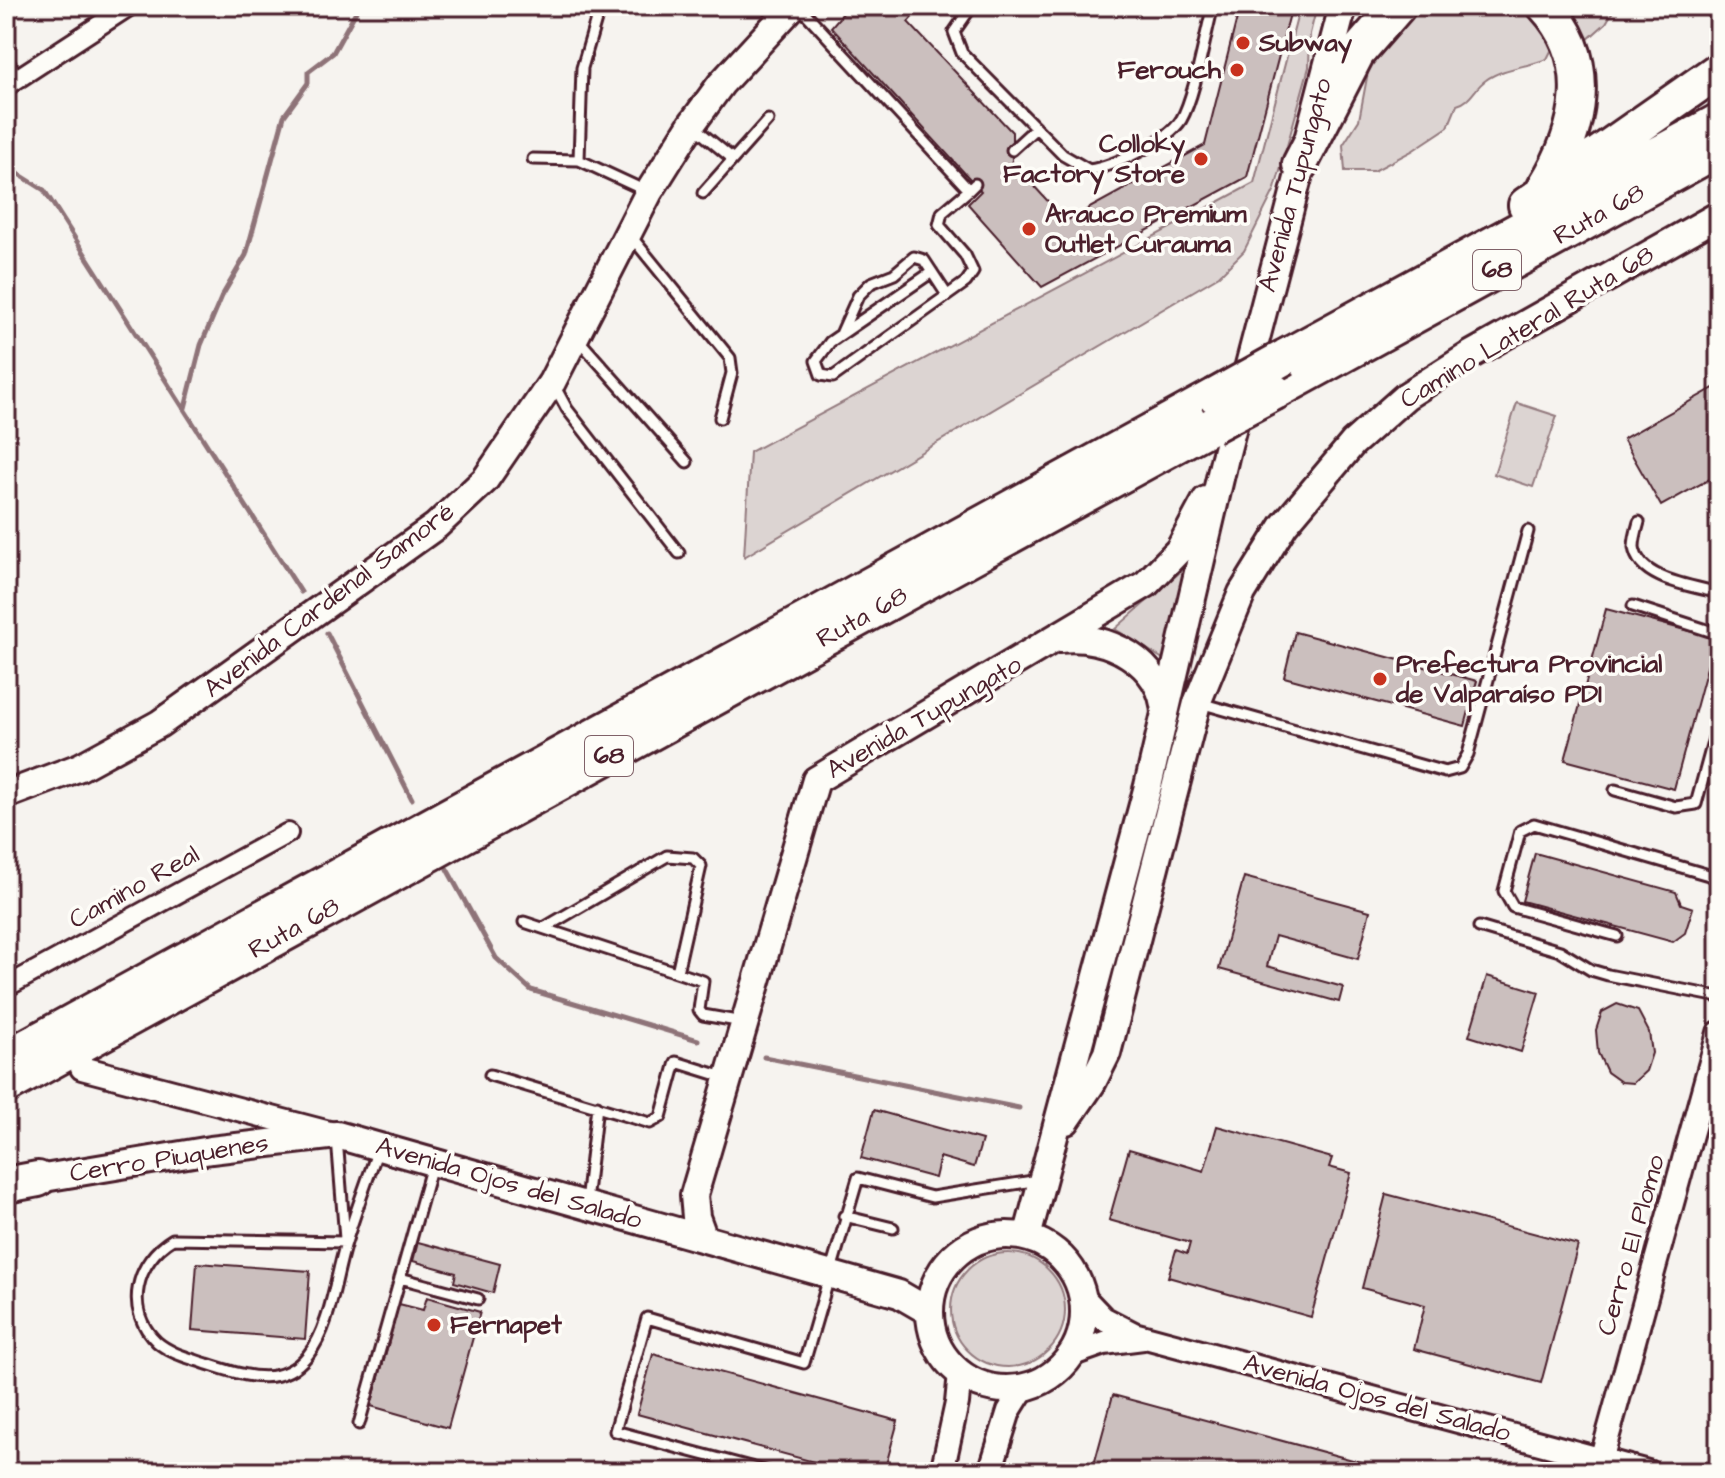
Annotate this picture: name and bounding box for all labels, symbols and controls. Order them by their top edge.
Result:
place label: Subway [1258,25,1353,64]
marker: Subway [1234,34,1252,52]
place label: Ferouch [1117,52,1222,88]
marker: Ferouch [1228,61,1246,79]
street label: Avenida Tupungato [1249,74,1343,296]
place label: Colloky Factory Store [1003,126,1186,195]
marker: Colloky Factory Store [1192,150,1210,168]
street label: Ruta 68 [1547,174,1651,254]
place label: Arauco Premium Outlet Curauma [1045,196,1247,262]
marker: Arauco Premium Outlet Curauma [1020,220,1038,238]
street label: Camino Lateral Ruta 68 [1393,237,1661,417]
road number: 68 [1473,250,1521,290]
street label: Avenida Cardenal Samoré [196,494,462,706]
street label: Ruta 68 [810,577,914,657]
street label: Avenida Tupungato [820,646,1030,789]
place label: Prefectura Provincial de Valparaíso PDI [1395,646,1662,712]
marker: Prefectura Provincial de Valparaíso PDI [1371,670,1389,688]
road number: 68 [585,736,633,776]
street label: Camino Real [62,836,206,938]
street label: Ruta 68 [242,888,346,968]
street label: Cerro Piuquenes [67,1125,271,1191]
street label: Avenida Ojos del Salado [372,1128,647,1238]
street label: Cerro El Plomo [1588,1150,1674,1339]
place label: Fernapet [450,1307,562,1343]
marker: Fernapet [425,1316,443,1334]
street label: Avenida Ojos del Salado [1239,1345,1515,1451]

